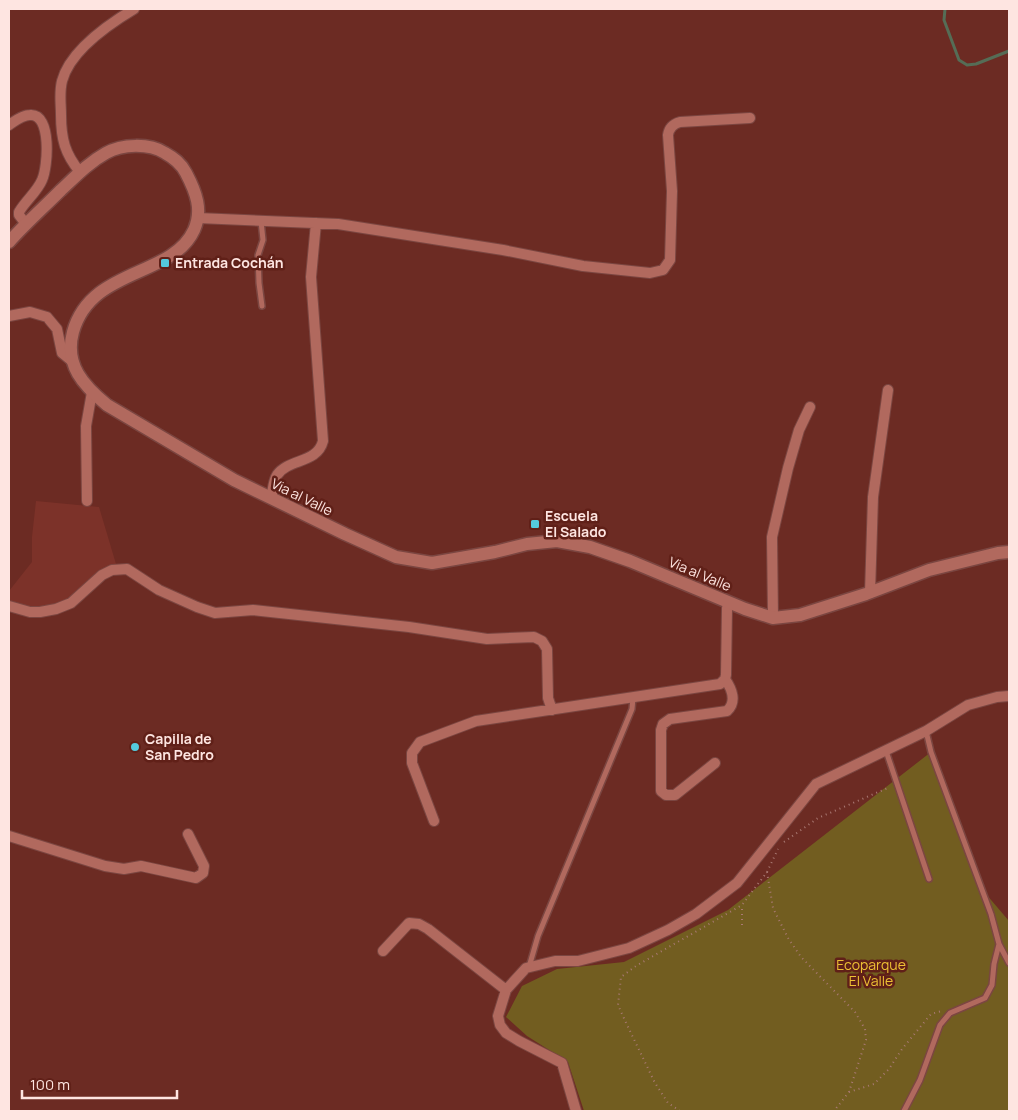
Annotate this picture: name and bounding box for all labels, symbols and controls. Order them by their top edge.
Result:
place label: Entrada Cochán [175,253,284,272]
marker: Entrada Cochán [159,257,171,269]
street label: Via al Valle [268,474,336,520]
place label: Escuela El Salado [545,506,607,541]
marker: Escuela El Salado [529,518,541,530]
street label: Via al Valle [666,552,734,595]
place label: Capilla de San Pedro [145,729,214,764]
marker: Capilla de San Pedro [129,741,141,753]
park label: Ecoparque El Valle [836,955,906,990]
scale bar [22,1068,178,1100]
text: 100 m [30,1074,70,1095]

